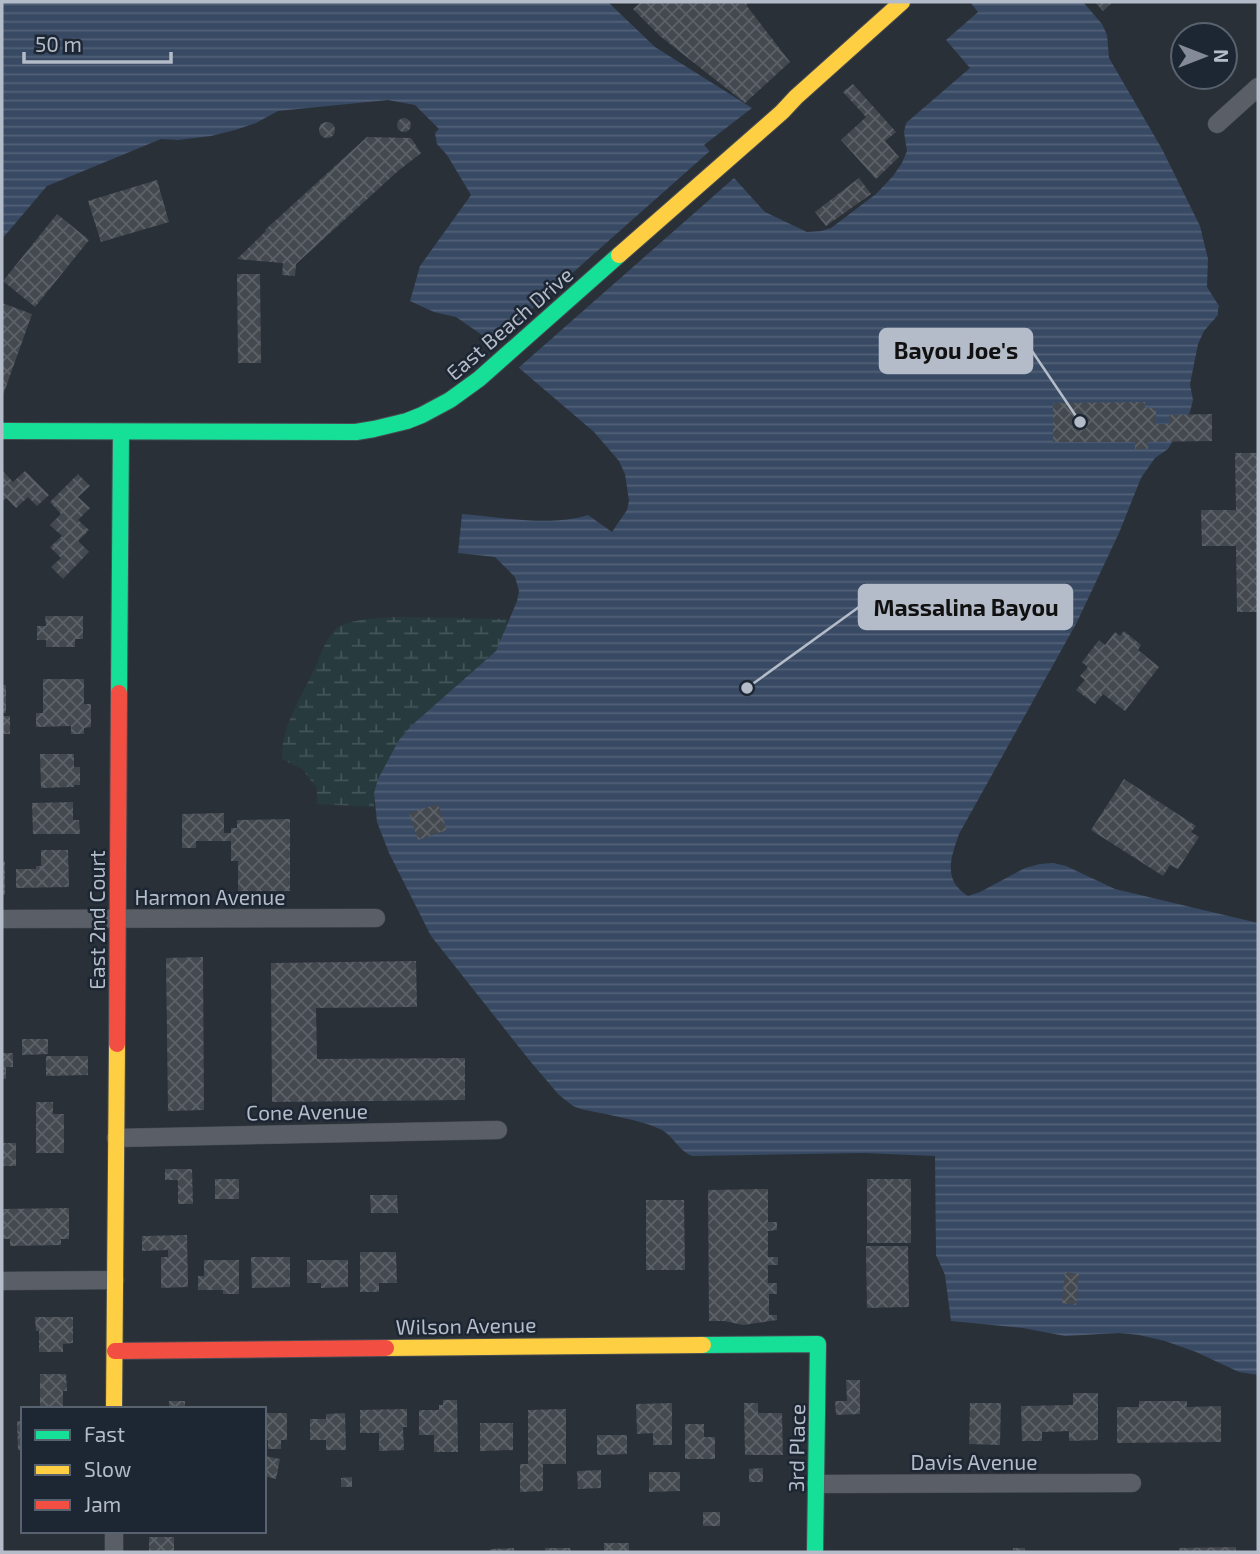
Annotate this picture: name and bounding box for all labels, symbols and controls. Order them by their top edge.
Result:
scale bar [24,21,172,65]
north arrow [1169,21,1239,91]
text: 50 m [35,31,82,56]
text: N [1210,49,1233,63]
street label: East Beach Drive [441,261,577,385]
callout: Bayou Joe's [880,329,1032,373]
text: Bayou Joe's [894,336,1018,364]
callout: Massalina Bayou [859,585,1072,629]
text: Massalina Bayou [873,593,1059,621]
street label: East 2nd Court [84,850,109,990]
street label: Harmon Avenue [134,884,286,909]
street label: Cone Avenue [246,1097,368,1125]
street label: Wilson Avenue [395,1311,537,1339]
street label: 3rd Place [783,1404,809,1492]
legend [21,1407,266,1533]
text: Fast [84,1421,125,1446]
street label: Davis Avenue [910,1449,1038,1474]
text: Slow [84,1456,131,1481]
text: Jam [84,1491,121,1516]

